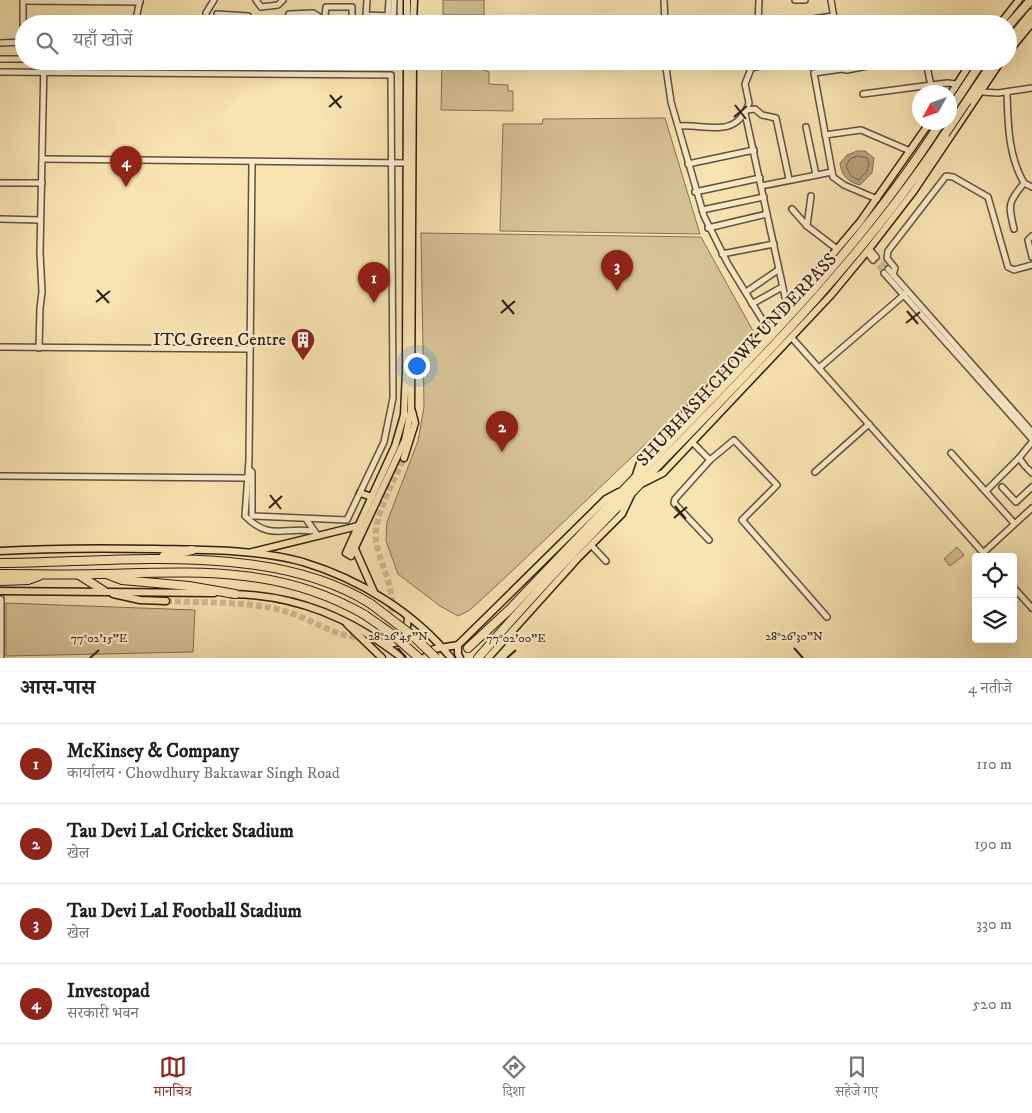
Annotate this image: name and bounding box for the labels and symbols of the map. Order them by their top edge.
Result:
north arrow [912,85,957,130]
pin: 4 [110,146,142,187]
street label: SHUBHASH CHOWK UNDERPASS [632,249,842,471]
pin: 3 [601,250,633,291]
pin: 1 [358,262,390,303]
building icon: ITC Green Centre [290,327,316,361]
place label: ITC Green Centre [153,329,286,351]
your location [404,353,430,379]
pin: 2 [486,411,518,452]
text: 28°26'45"N [368,629,428,644]
text: 28°26'30"N [765,629,823,644]
text: 77°02'15"E [71,631,128,646]
text: 77°02'00"E [486,631,546,646]

